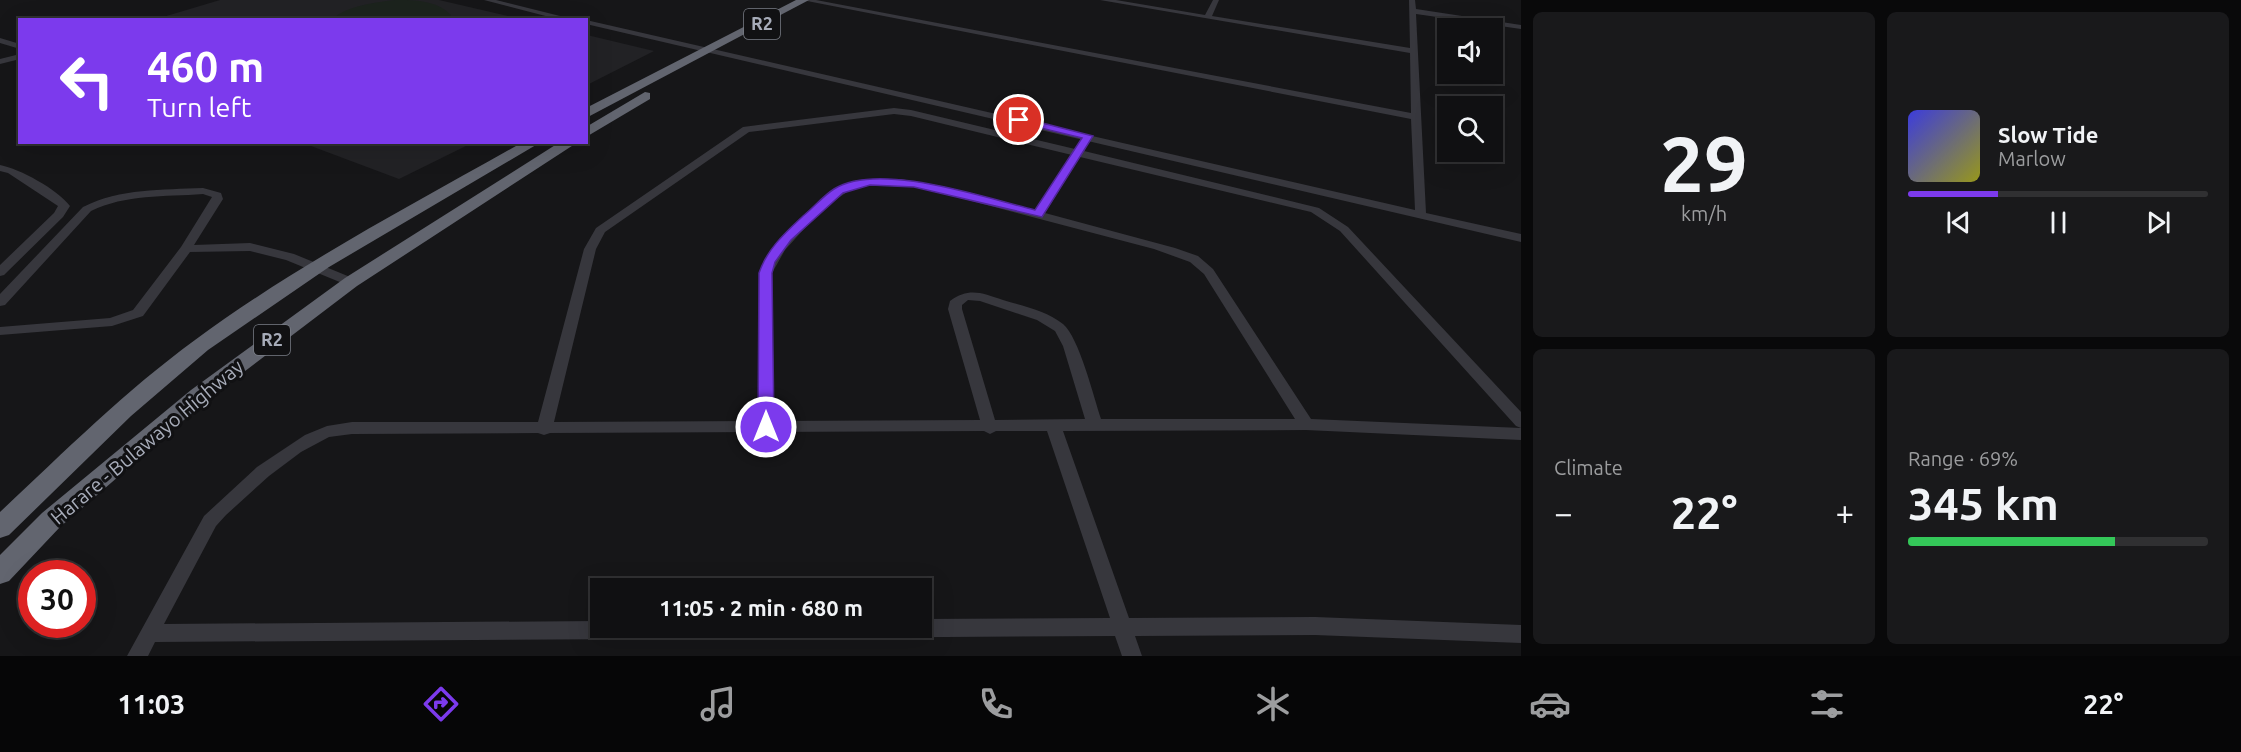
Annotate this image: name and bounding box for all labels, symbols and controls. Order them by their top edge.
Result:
road number: R2 [744,9,780,39]
map controls [1437,18,1503,162]
button: sound [1437,18,1503,84]
icon: left [48,42,126,120]
text: 460 m [147,43,264,90]
text: Turn left [147,92,251,122]
pin [993,94,1044,145]
button: search [1437,96,1503,162]
icon: arrive [1002,103,1035,136]
text: 29 [1660,119,1748,207]
text: Slow Tide [1998,122,2098,147]
text: Marlow [1998,147,2066,170]
text: km/h [1681,202,1727,225]
icon: previous [1942,206,1975,239]
icon: pause [2042,206,2075,239]
icon: next [2142,206,2175,239]
road number: R2 [254,325,290,355]
street label: Harare - Bulawayo Highway [46,354,248,529]
position arrow [734,395,798,459]
text: Range · 69% [1908,447,2018,470]
text: Climate [1554,456,1623,479]
text: 345 km [1908,478,2059,529]
text: 22° [1671,487,1737,538]
text: − [1554,494,1573,531]
text: + [1835,494,1854,531]
speed limit sign: 30 [18,560,96,638]
text: 11:05 · 2 min · 680 m [659,595,863,620]
icon: directions [420,683,462,725]
icon: music [697,683,739,725]
icon: phone [975,683,1017,725]
icon: climate [1252,683,1294,725]
icon: car [1529,683,1571,725]
icon: filters [1806,683,1848,725]
text: 11:03 [118,689,185,719]
text: 22° [2083,689,2123,719]

